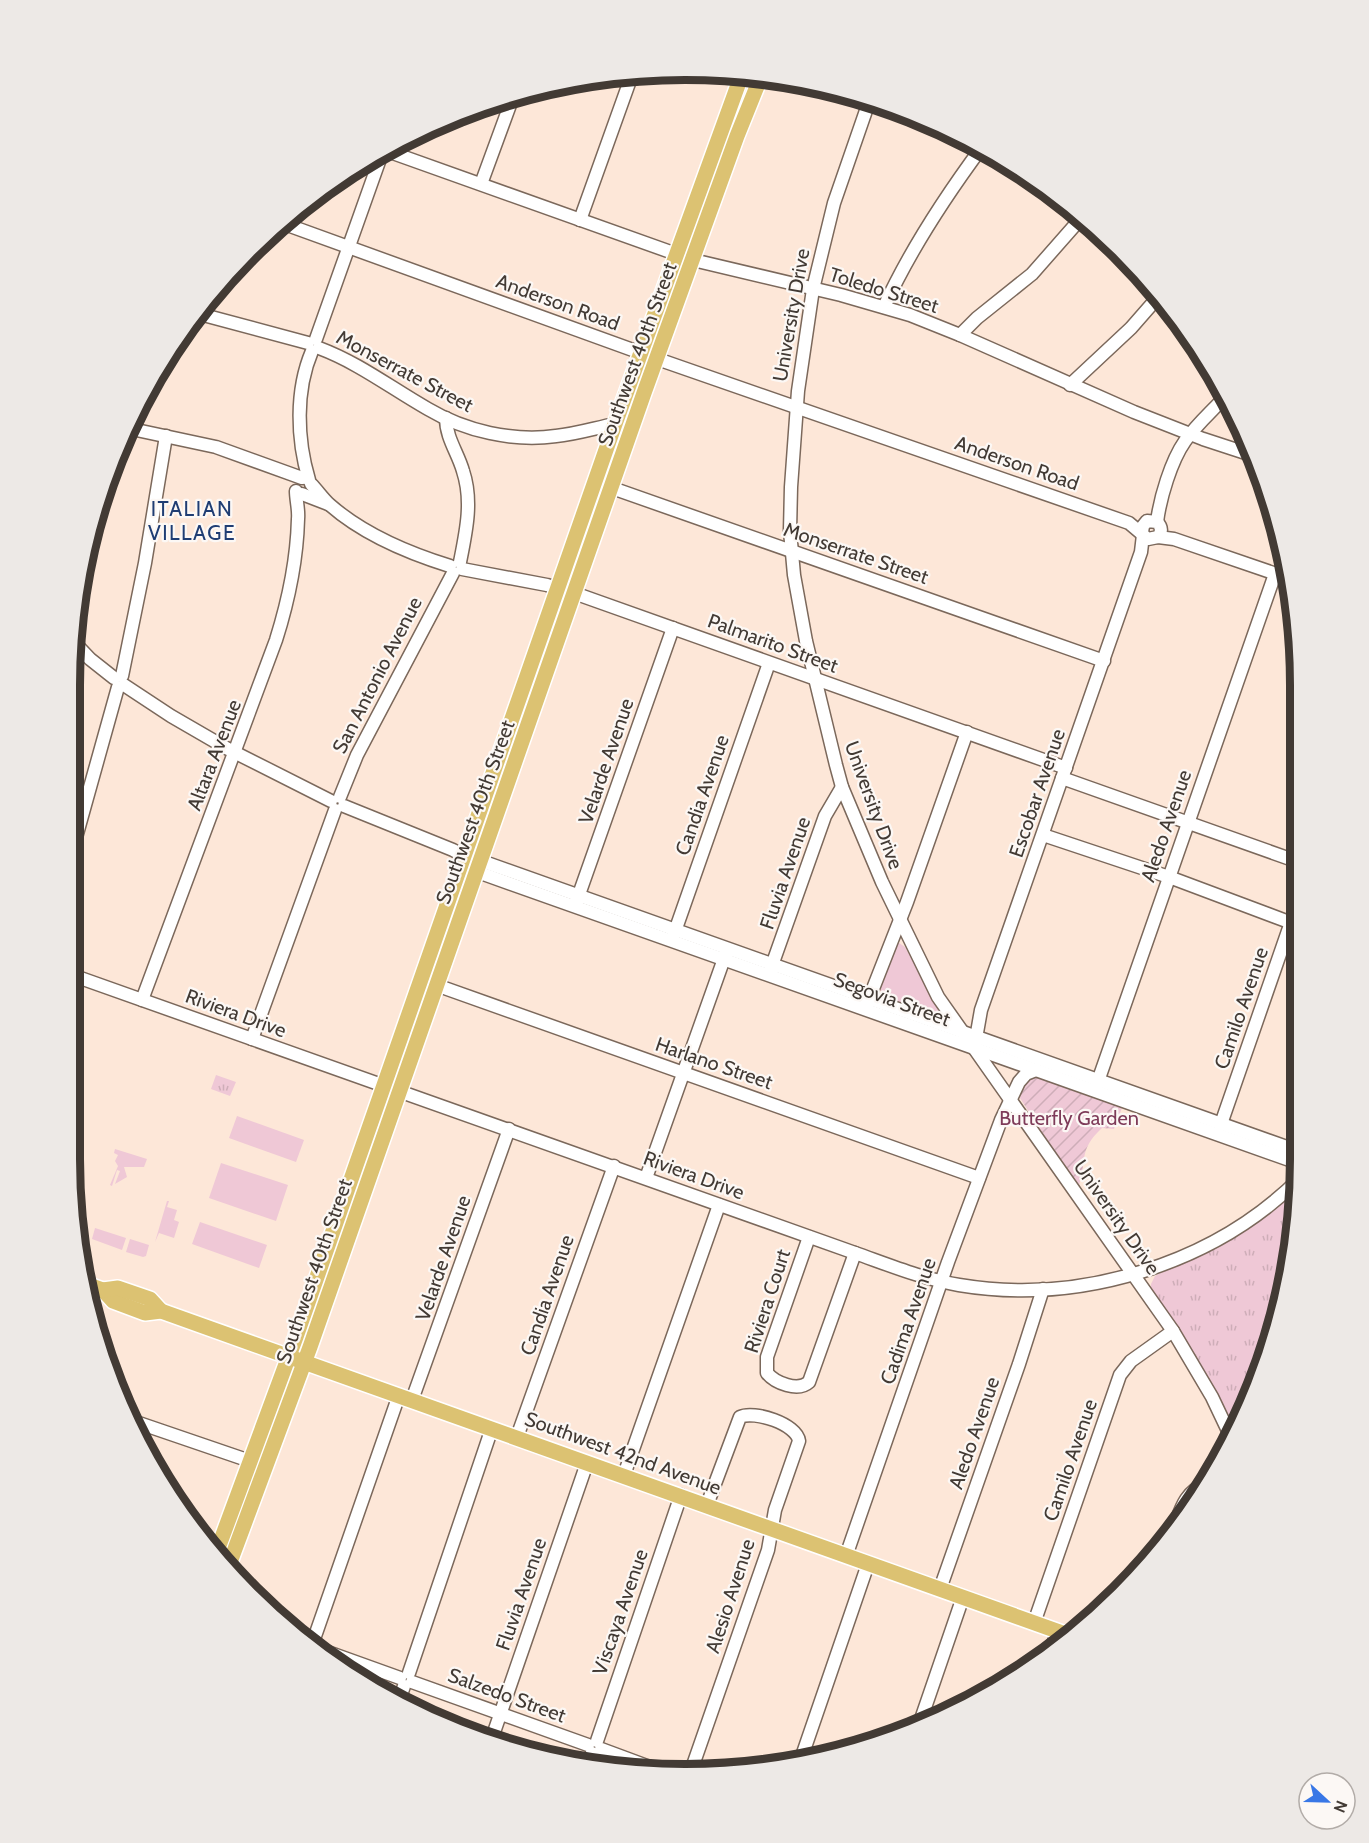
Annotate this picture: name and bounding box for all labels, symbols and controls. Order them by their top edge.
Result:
street label: University Drive [768,247,814,383]
street label: Southwest 40th Street [593,259,681,449]
street label: Toledo Street [826,262,942,318]
street label: Anderson Road [493,269,623,335]
street label: Monserrate Street [333,325,478,417]
street label: Anderson Road [952,431,1082,495]
district label: ITALIAN VILLAGE [148,496,236,545]
street label: Monserrate Street [781,517,932,589]
street label: San Antonio Avenue [327,593,427,757]
street label: Palmarito Street [705,608,842,678]
street label: Velarde Avenue [573,695,639,827]
street label: Altara Avenue [182,696,246,814]
street label: Southwest 40th Street [431,717,519,907]
street label: Escobar Avenue [1004,726,1070,860]
street label: Candia Avenue [670,732,734,858]
street label: University Drive [840,738,908,872]
street label: Aledo Avenue [1136,767,1196,885]
street label: Fluvia Avenue [755,814,815,932]
street label: Camilo Avenue [1209,944,1273,1072]
street label: Segovia Street [830,967,954,1031]
street label: Riviera Drive [182,984,290,1042]
street label: Harlano Street [652,1032,776,1094]
park label: Butterfly Garden [999,1106,1139,1130]
street label: Riviera Drive [640,1146,748,1204]
street label: University Drive [1069,1155,1165,1279]
street label: Southwest 40th Street [271,1175,357,1367]
street label: Velarde Avenue [410,1192,476,1324]
street label: Candia Avenue [515,1232,579,1358]
street label: Riviera Court [739,1246,795,1356]
street label: Cadima Avenue [875,1255,941,1387]
street label: Aledo Avenue [944,1374,1004,1492]
street label: Camilo Avenue [1038,1396,1102,1524]
street label: Southwest 42nd Avenue [522,1406,724,1500]
street label: Fluvia Avenue [491,1535,551,1653]
street label: Alesio Avenue [700,1536,760,1656]
street label: Viscaya Avenue [587,1546,653,1678]
street label: Salzedo Street [445,1663,569,1727]
north arrow [1297,1771,1357,1831]
text: N [1330,1798,1351,1815]

